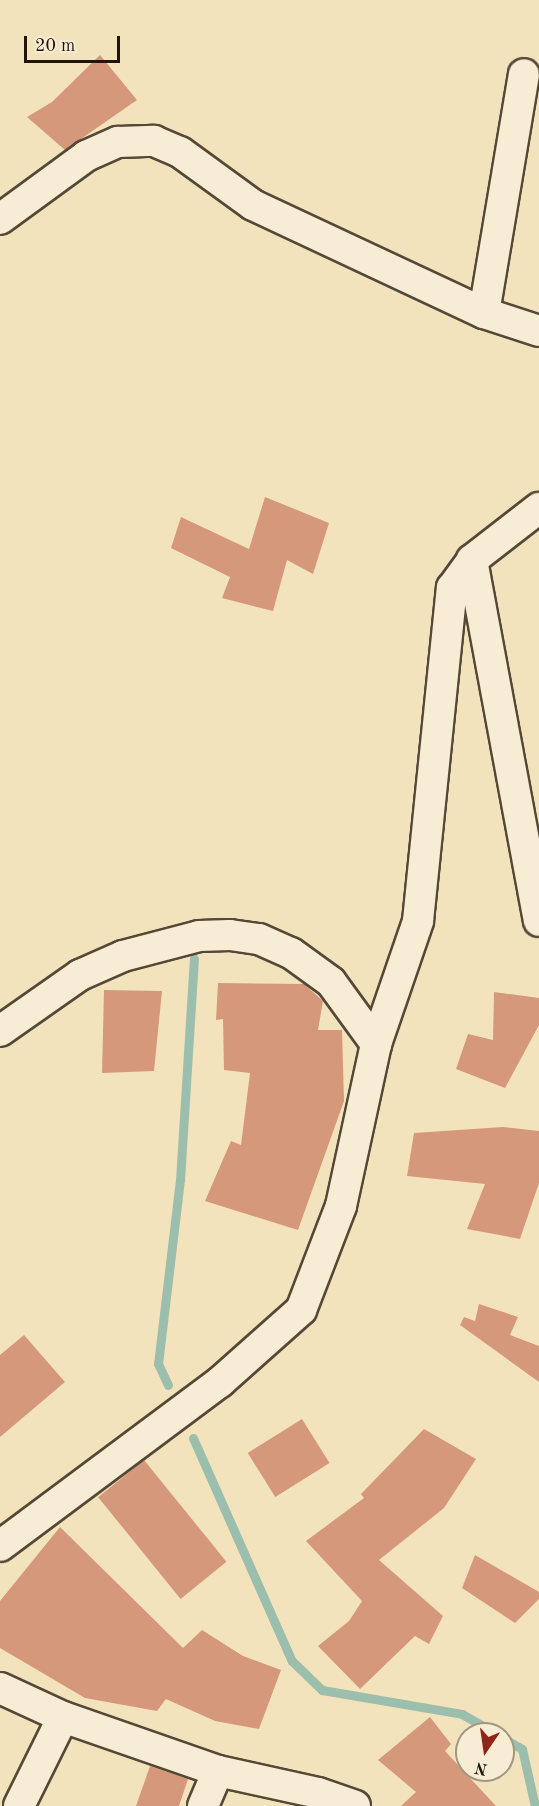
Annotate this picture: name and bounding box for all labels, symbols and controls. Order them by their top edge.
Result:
scale bar [27,24,123,62]
text: 20 m [35,37,75,55]
north arrow [455,1722,515,1782]
text: N [474,1758,489,1777]

